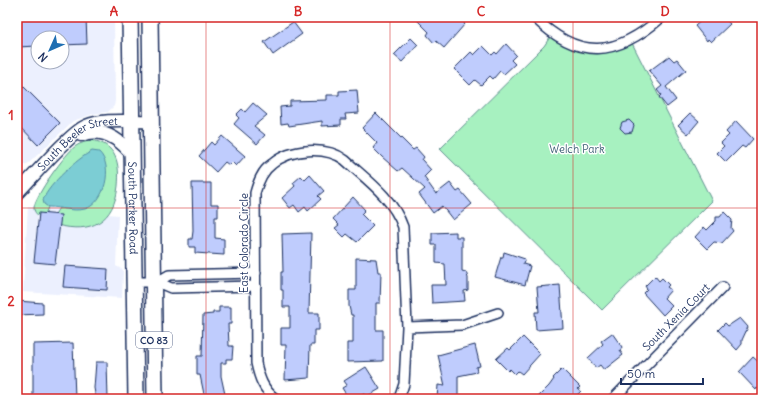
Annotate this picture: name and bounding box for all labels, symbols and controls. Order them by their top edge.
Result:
text: A [110,3,119,20]
text: B [294,3,303,20]
text: C [477,3,486,20]
text: D [660,3,670,20]
north arrow [30,30,70,70]
text: N [35,49,51,65]
text: 1 [8,107,14,124]
street label: South Beeler Street [35,114,118,173]
park label: Welch Park [549,142,605,156]
street label: South Parker Road [125,161,141,255]
street label: East Colorado Circle [237,193,251,293]
street label: South Xenia Court [639,280,713,354]
text: 2 [7,293,15,310]
road number: CO 83 [136,332,172,348]
scale bar [621,360,703,386]
text: 50 m [627,366,656,381]

